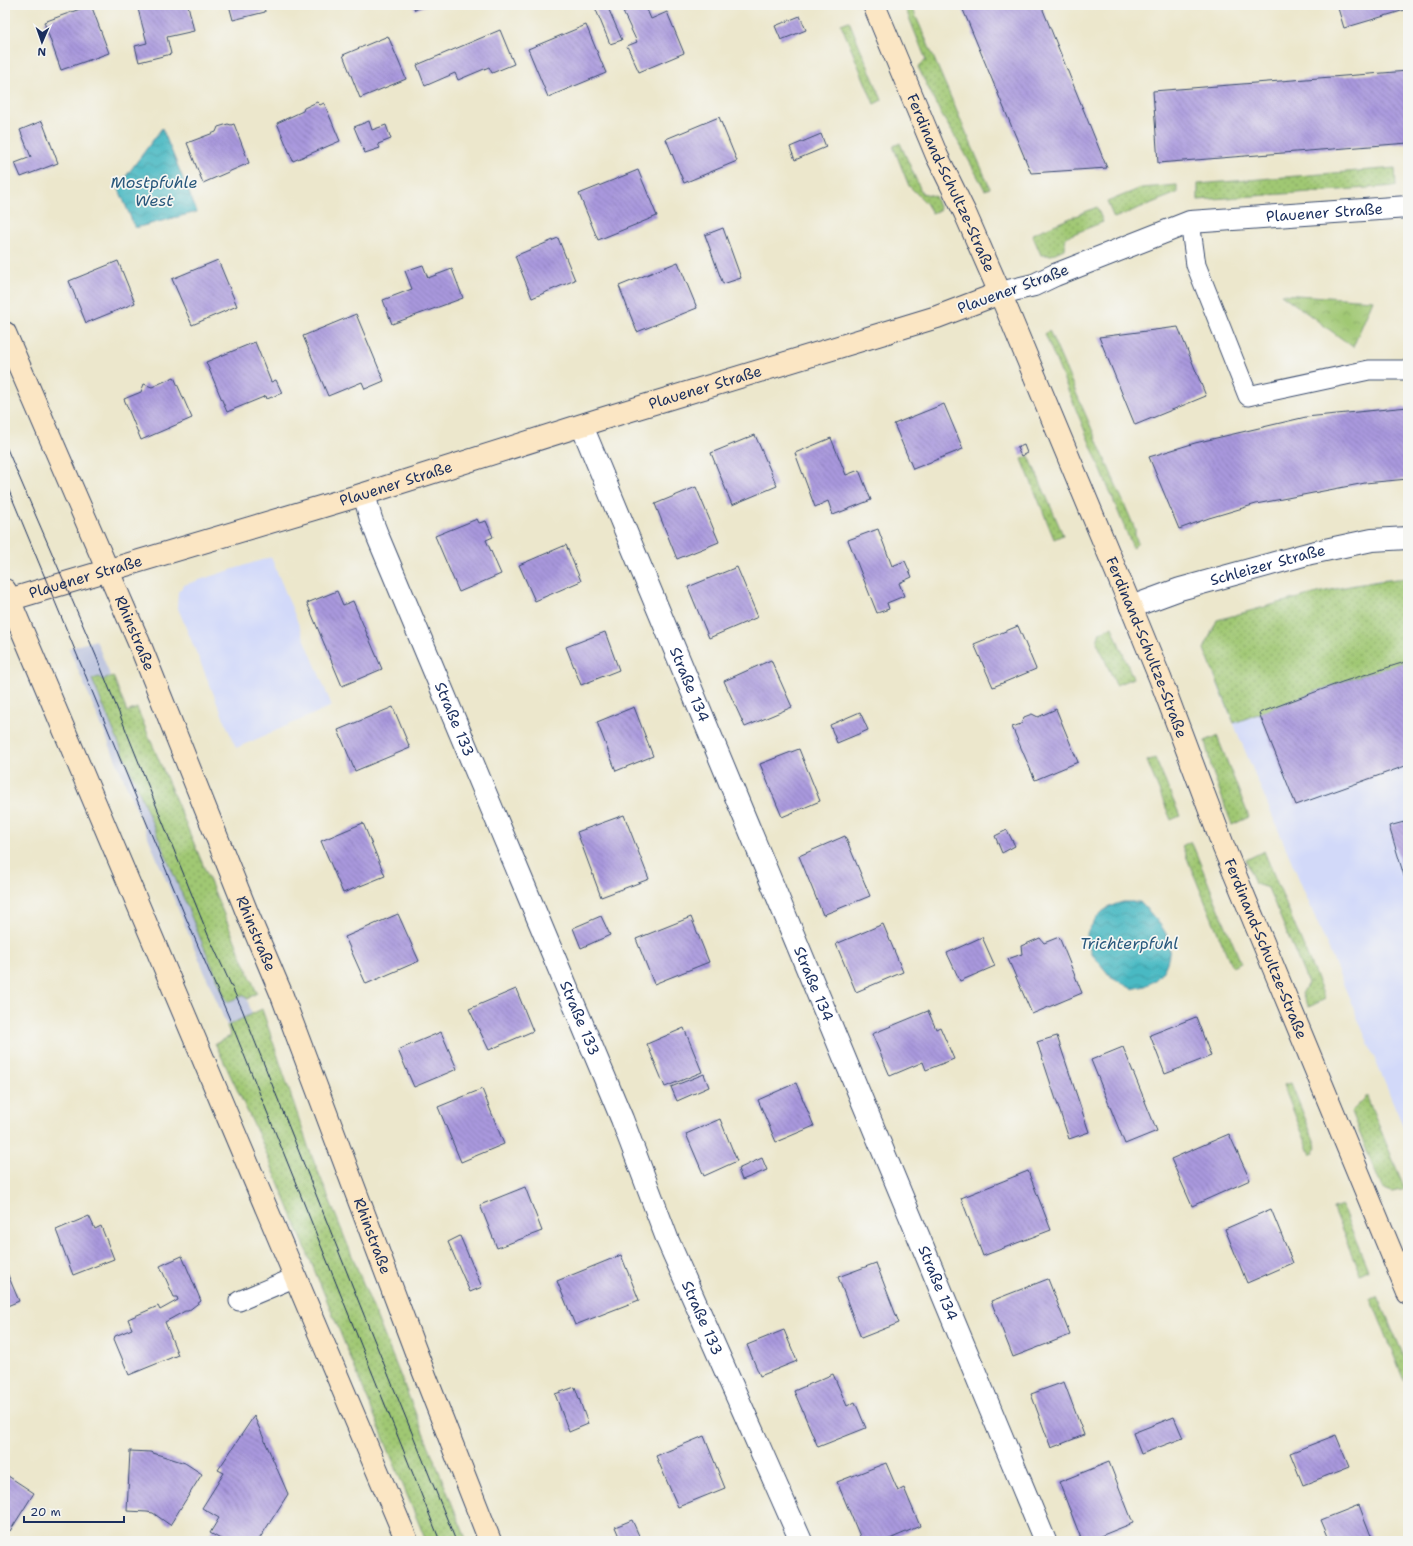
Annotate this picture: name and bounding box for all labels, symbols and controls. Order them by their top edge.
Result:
north arrow [22,22,62,62]
text: N [37,44,46,59]
street label: Ferdinand-Schultze-Straße [902,91,1000,275]
water label: Mostpfuhle West [110,172,198,211]
street label: Plauener Straße [1265,199,1384,227]
street label: Plauener Straße [955,260,1071,318]
street label: Plauener Straße [646,361,764,414]
street label: Plauener Straße [337,457,455,511]
street label: Schleizer Straße [1208,540,1327,590]
street label: Plauener Straße [26,551,145,603]
street label: Ferdinand-Schultze-Straße [1101,554,1192,741]
street label: Rhinstraße [110,592,159,674]
street label: Straße 134 [665,644,714,725]
street label: Straße 133 [430,679,479,760]
street label: Ferdinand-Schultze-Straße [1219,855,1312,1042]
street label: Rhinstraße [231,893,281,974]
water label: Trichterpfuhl [1080,933,1178,954]
street label: Straße 134 [789,943,838,1024]
street label: Straße 133 [555,978,604,1059]
street label: Rhinstraße [349,1195,396,1277]
street label: Straße 134 [913,1242,962,1324]
street label: Straße 133 [677,1278,727,1358]
scale bar [24,1498,124,1524]
text: 20 m [30,1504,61,1520]

